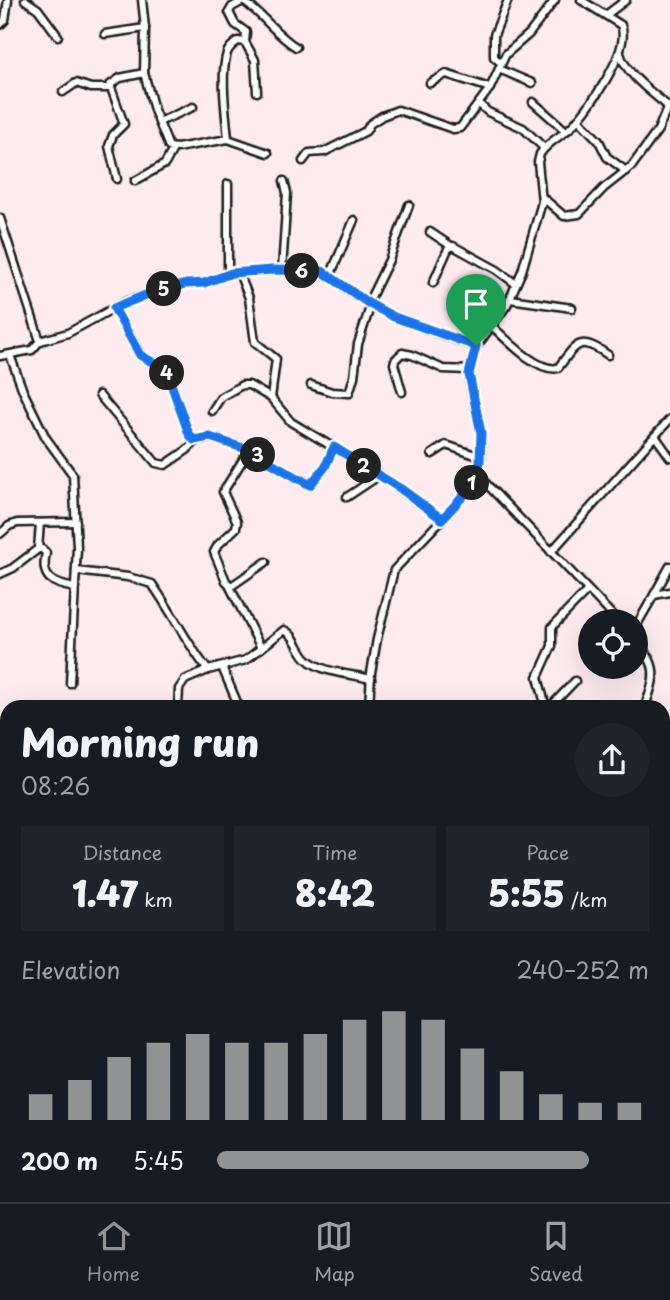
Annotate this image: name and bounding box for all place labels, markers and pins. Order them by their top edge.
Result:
pin: 6 [284,254,320,288]
pin: 5 [146,272,182,306]
pin [446,274,506,346]
pin: 4 [150,356,184,390]
pin: 3 [240,438,276,472]
pin: 2 [346,448,382,484]
pin: 1 [454,466,490,500]

